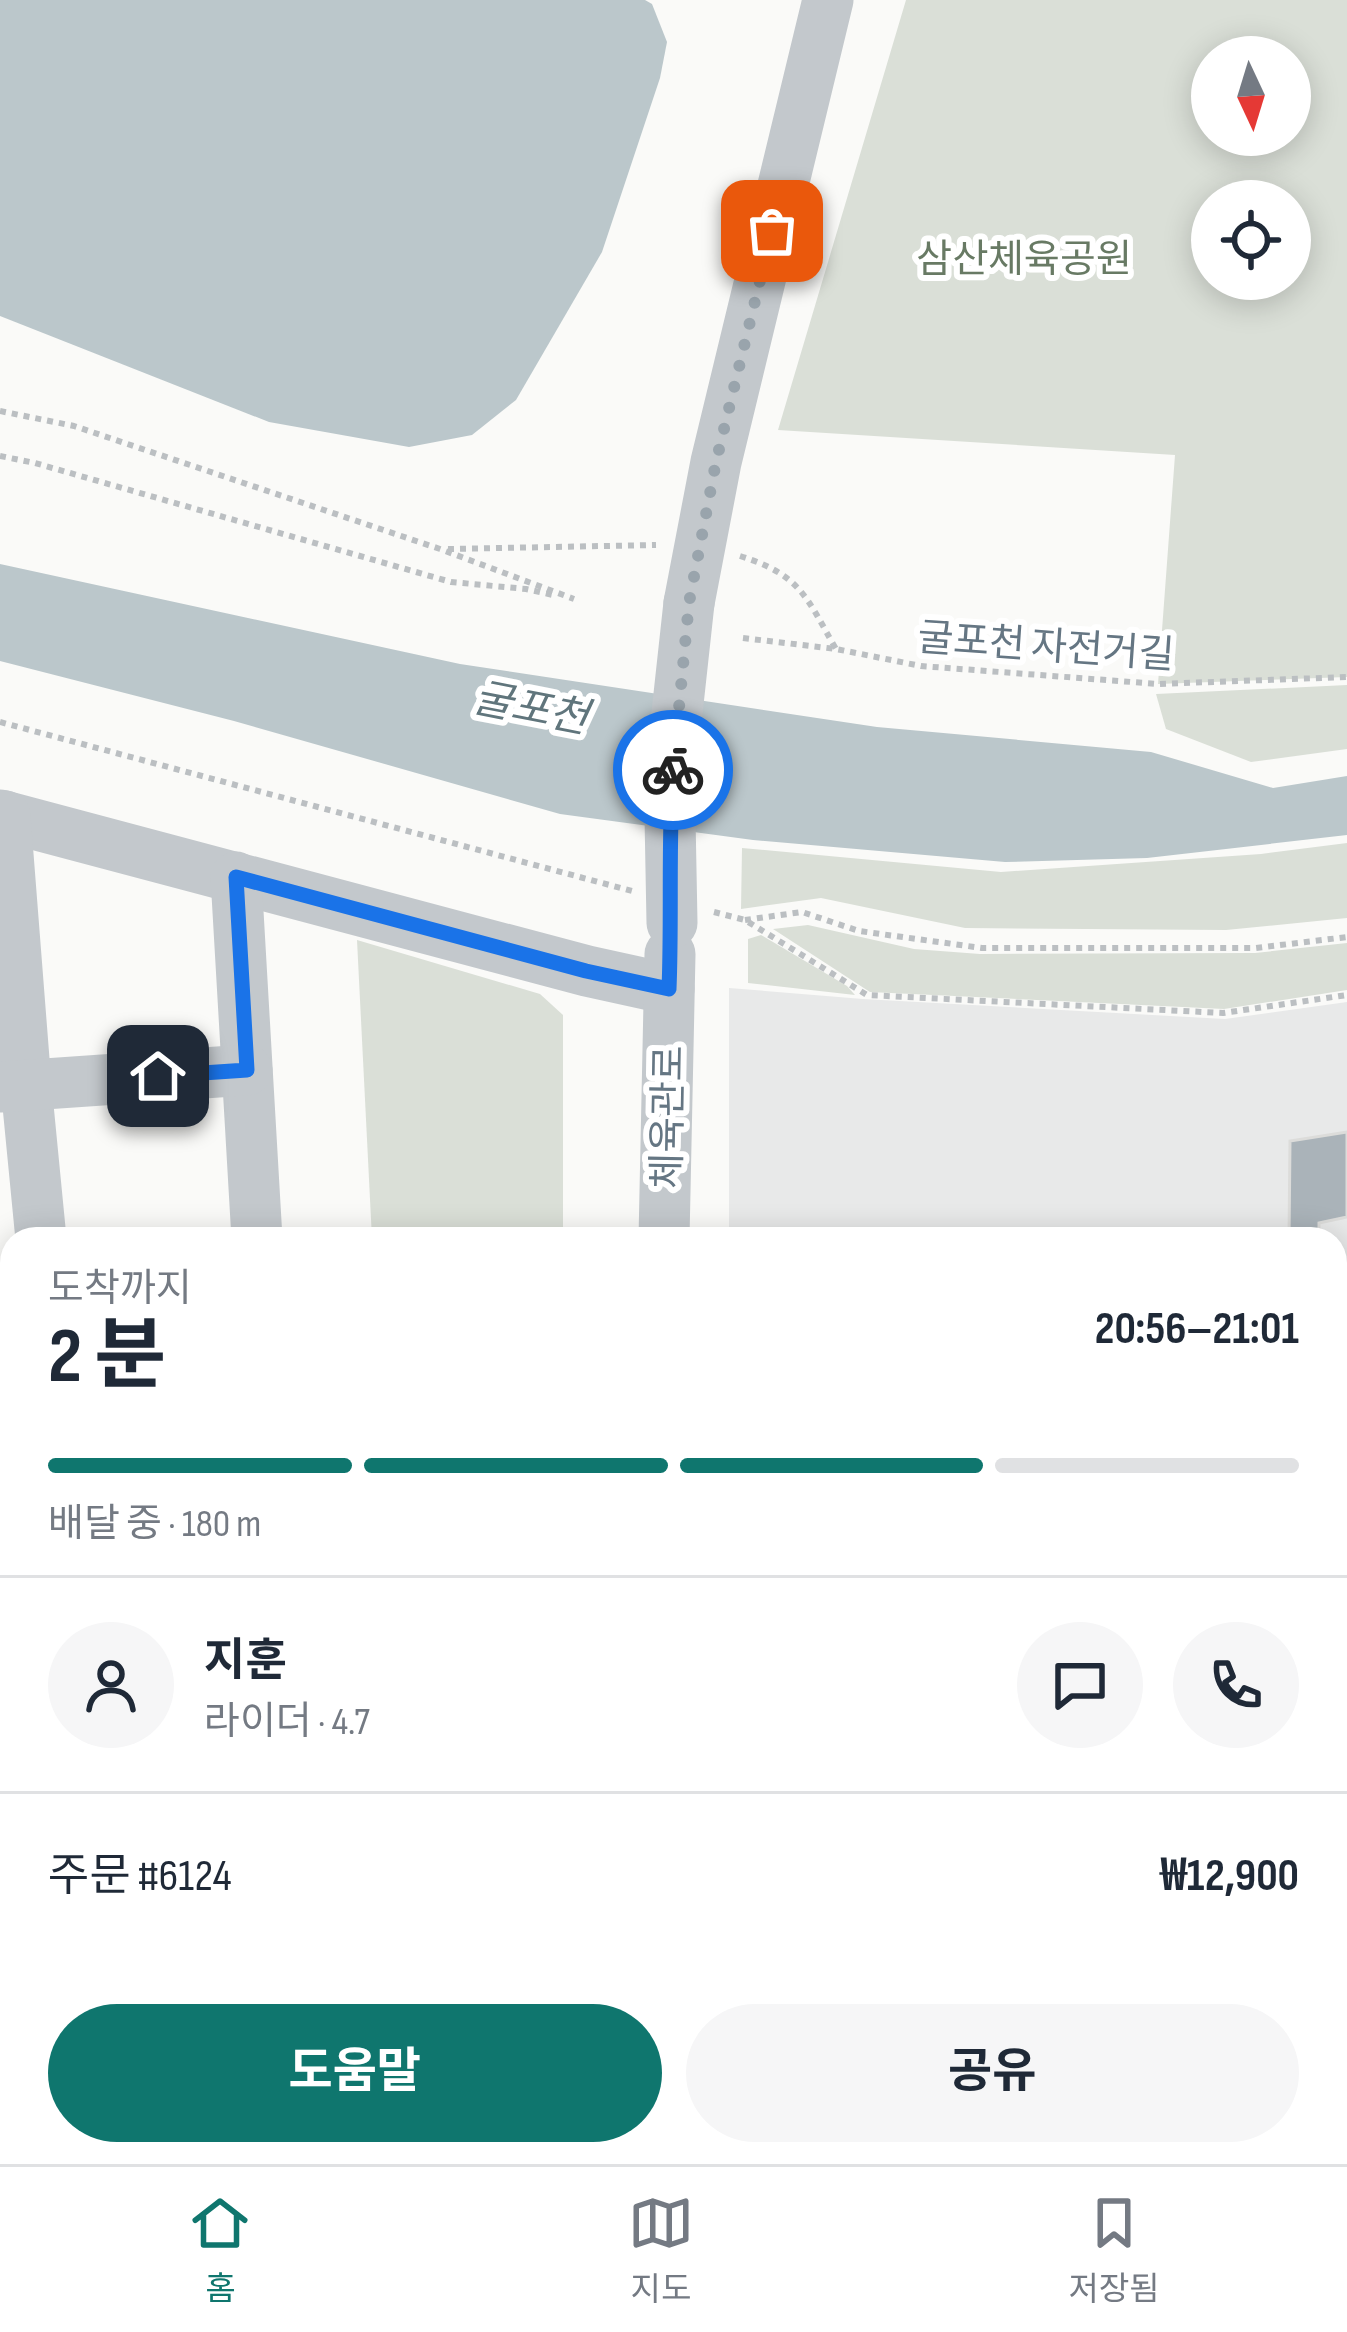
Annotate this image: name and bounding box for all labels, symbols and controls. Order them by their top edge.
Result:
north arrow [1191,36,1311,156]
map controls [1191,36,1311,300]
pin [721,180,823,282]
button: locate [1191,180,1311,300]
icon: bag [739,198,805,264]
park label: 삼산체육공원 [916,237,1132,284]
street label: 굴포천 자전거길 [916,615,1176,680]
water label: 굴포천 [469,673,597,746]
courier [613,710,733,830]
icon: bike [640,737,706,803]
pin [107,1025,209,1127]
icon: home [125,1043,191,1109]
street label: 체육관로 [645,1045,694,1189]
text: 도착까지 [48,1266,192,1313]
text: 20:56–21:01 [1095,1302,1299,1357]
text: 2 분 [48,1311,166,1404]
text: 배달 중 · 180 m [48,1501,261,1548]
button: person [48,1622,174,1748]
button: chat [1017,1622,1143,1748]
button: phone [1173,1622,1299,1748]
text: 지훈 [204,1634,287,1689]
text: 라이더 · 4.7 [204,1699,370,1746]
text: 주문 #6124 [48,1849,231,1904]
text: ₩12,900 [1160,1849,1299,1904]
button: 도움말 [48,2004,662,2142]
button: 공유 [686,2004,1299,2142]
tab: 홈 [187,2190,253,2310]
tab: 지도 [628,2190,694,2310]
tab: 저장됨 [1069,2190,1160,2310]

